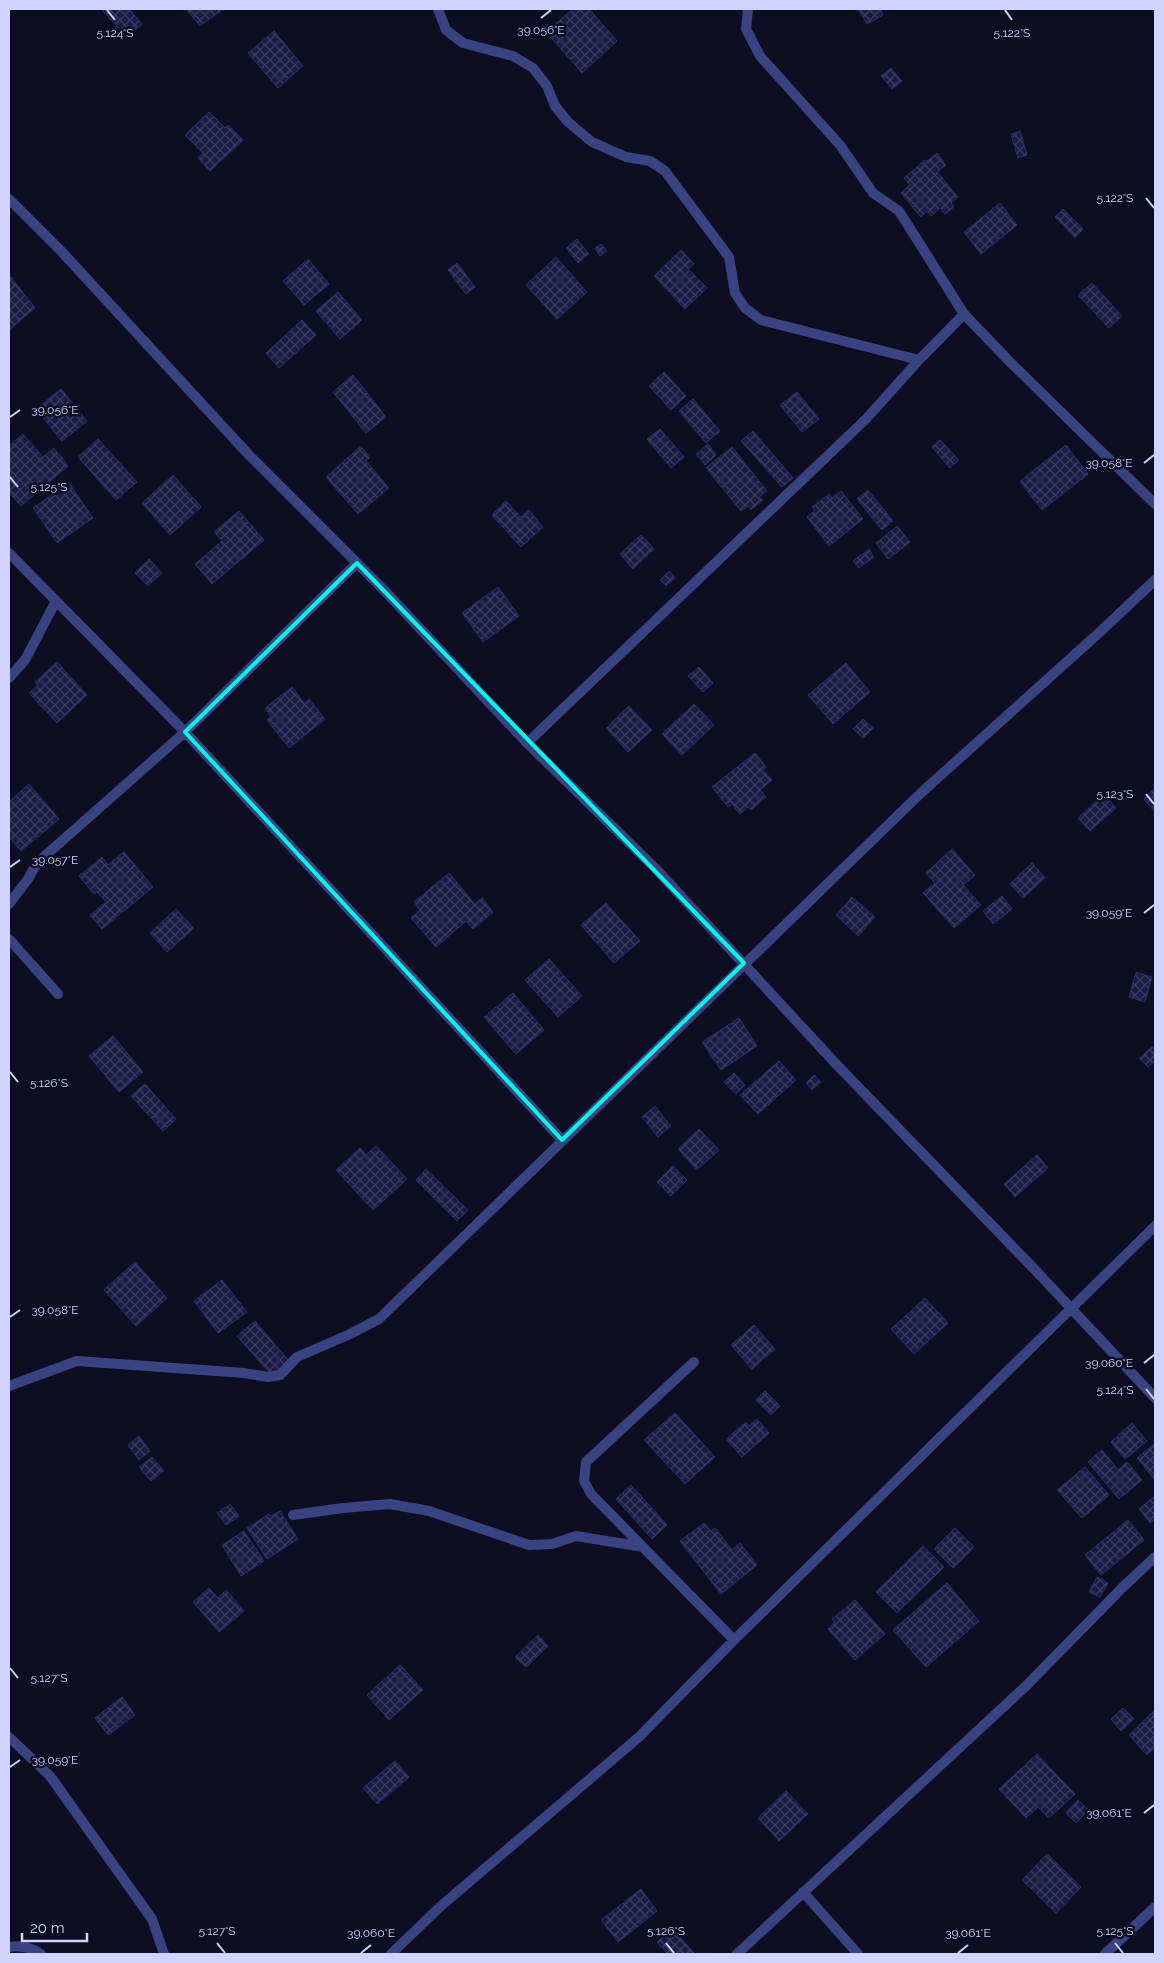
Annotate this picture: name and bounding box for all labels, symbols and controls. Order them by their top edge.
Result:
text: 39.056°E [517,23,565,37]
text: 5.124°S [96,26,134,40]
text: 5.122°S [994,26,1030,40]
text: 5.122°S [1097,191,1133,205]
text: 39.056°E [31,403,79,417]
text: 39.058°E [1085,456,1133,470]
text: 5.125°S [30,480,68,494]
text: 5.123°S [1097,787,1133,801]
text: 39.057°E [32,853,78,867]
text: 39.059°E [1086,906,1132,920]
text: 5.126°S [30,1076,68,1090]
text: 39.058°E [31,1303,79,1317]
text: 39.060°E [1085,1356,1133,1370]
text: 5.124°S [1096,1383,1134,1397]
text: 5.127°S [30,1671,68,1685]
text: 39.059°E [32,1753,78,1767]
text: 39.061°E [1086,1806,1132,1820]
scale bar [22,1910,88,1942]
text: 20 m [30,1919,65,1937]
text: 5.127°S [198,1924,236,1938]
text: 5.126°S [647,1924,685,1938]
text: 5.125°S [1096,1924,1134,1938]
text: 39.060°E [347,1926,395,1940]
text: 39.061°E [945,1926,991,1940]

